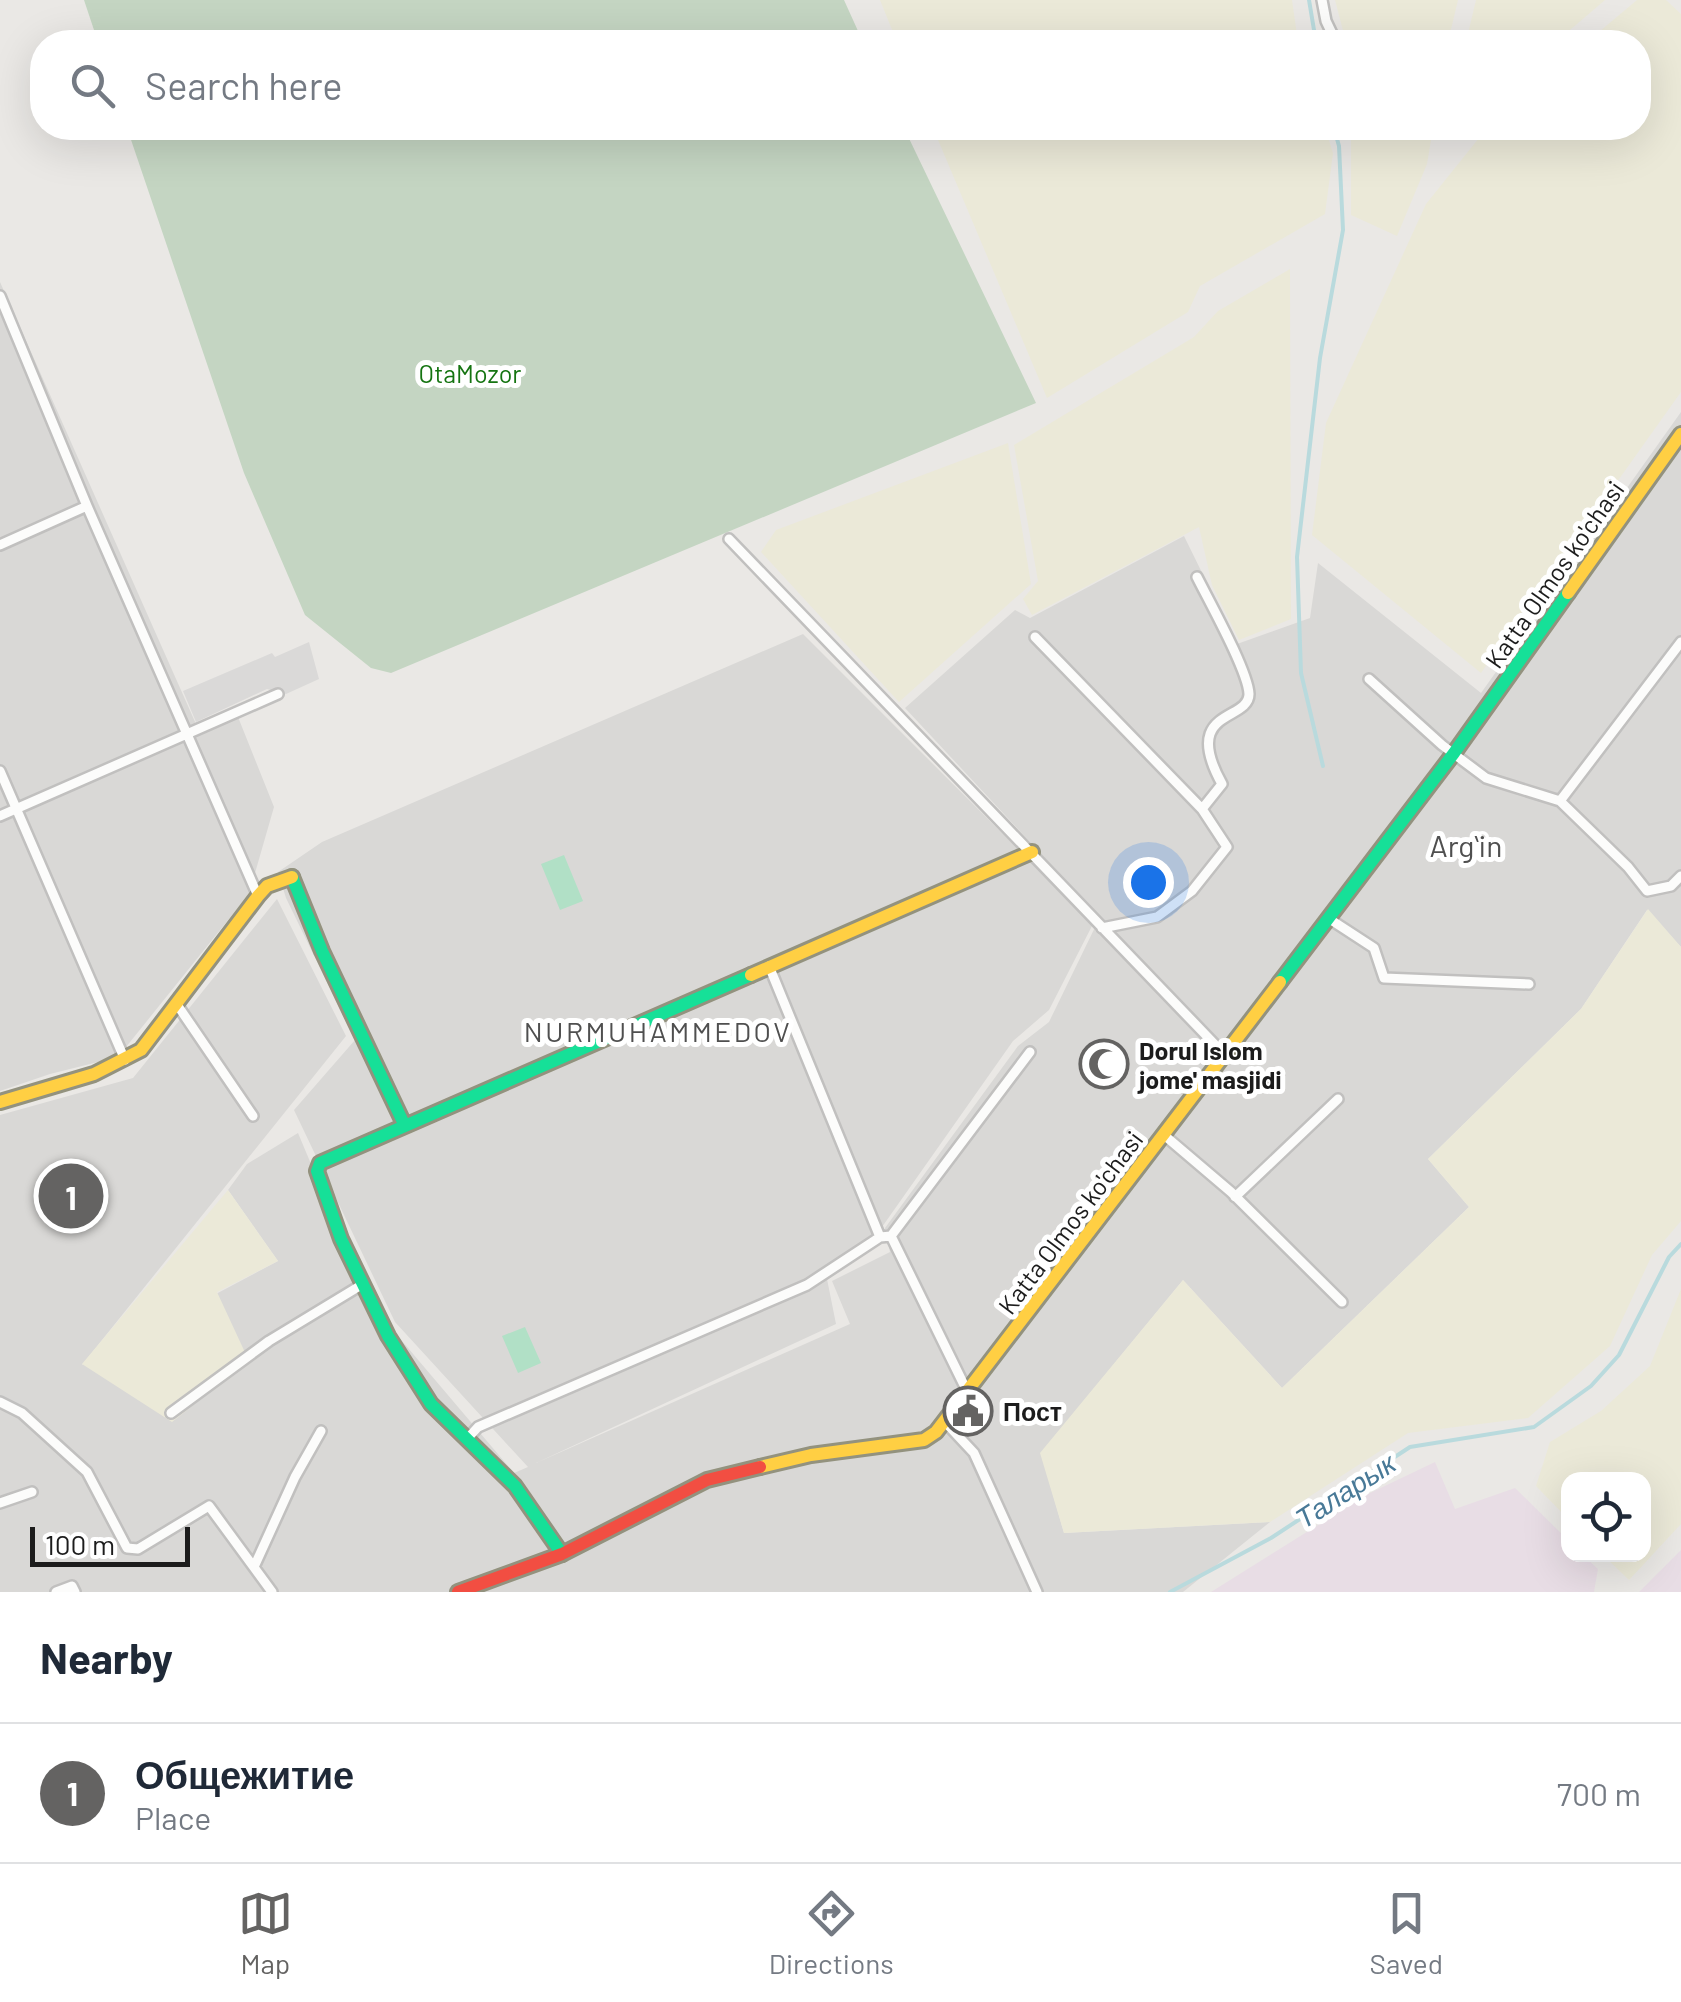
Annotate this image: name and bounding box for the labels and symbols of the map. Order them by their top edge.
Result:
park label: OtaMozor [419,358,521,388]
street label: Katta Olmos ko'chasi [1478,475,1630,673]
district label: Argʻin [1430,827,1502,863]
your location [1123,857,1174,908]
district label: NURMUHAMMEDOV [524,1014,792,1048]
place label: Dorul Islom jome' masjidi [1137,1035,1282,1094]
mosque icon: Dorul Islom jome' masjidi [1078,1038,1130,1090]
street label: Katta Olmos ko'chasi [991,1125,1149,1319]
pin: 1 [38,1158,104,1234]
public building icon: Пост [942,1385,994,1437]
place label: Пост [1003,1396,1062,1426]
water label: Таларык [1289,1444,1403,1535]
scale bar [30,1522,190,1566]

